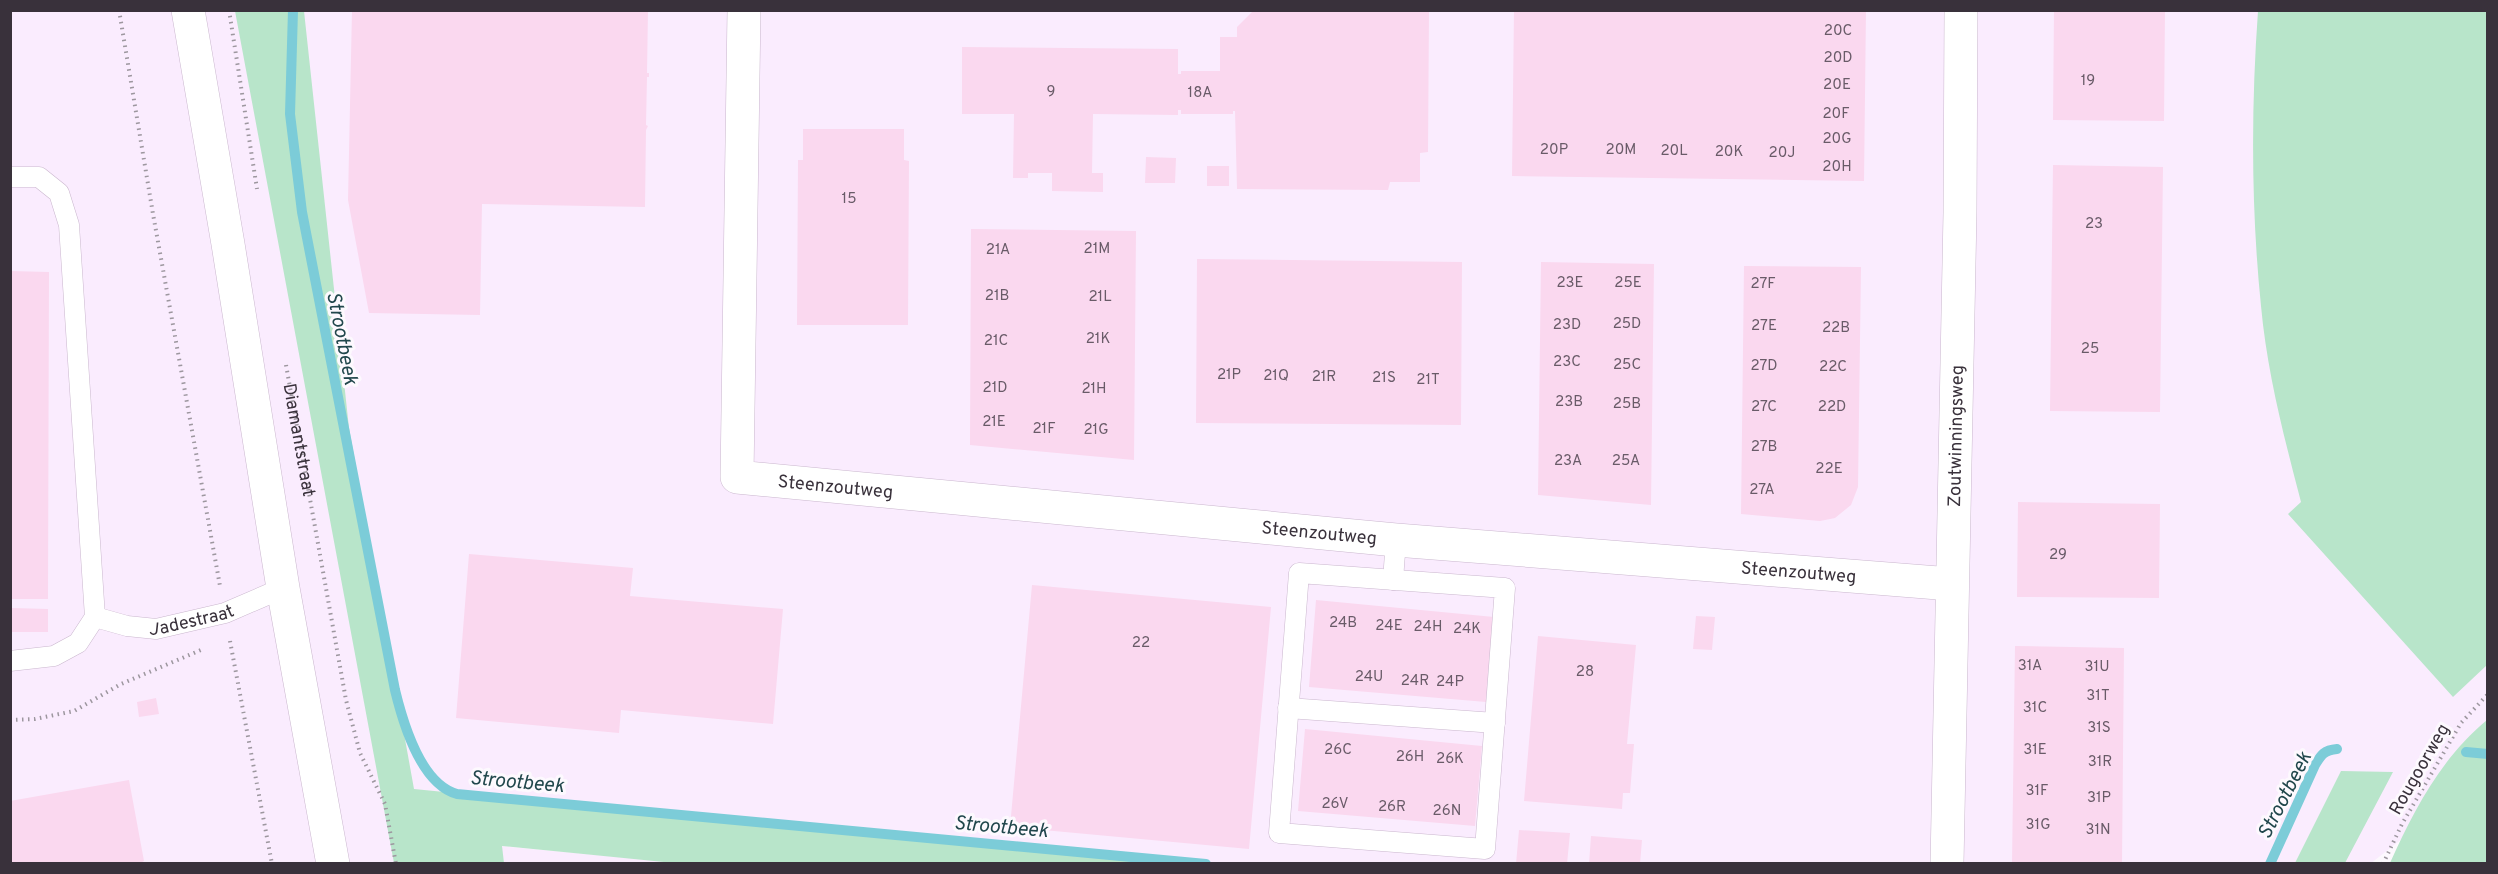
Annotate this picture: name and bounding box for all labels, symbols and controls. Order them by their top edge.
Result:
house number: 20C [1824,22,1852,41]
house number: 20D [1823,49,1853,68]
house number: 19 [2081,72,2095,91]
house number: 20E [1823,76,1851,95]
house number: 9 [1047,83,1055,102]
house number: 18A [1188,84,1212,103]
house number: 20F [1822,105,1850,124]
house number: 20G [1822,130,1852,149]
house number: 20P [1540,141,1568,160]
house number: 20M [1606,141,1636,160]
house number: 20L [1660,142,1688,161]
house number: 20K [1715,143,1743,162]
house number: 20J [1769,144,1796,163]
house number: 20H [1822,158,1852,177]
house number: 15 [842,190,856,209]
house number: 23 [2085,215,2103,234]
house number: 21M [1084,240,1110,259]
house number: 21A [986,241,1010,260]
house number: 23E [1556,274,1584,293]
house number: 25E [1614,274,1642,293]
house number: 27F [1750,275,1776,294]
house number: 21B [985,287,1009,306]
house number: 21L [1088,288,1112,307]
water label: Strootbeek [319,290,363,388]
house number: 25D [1613,315,1641,334]
house number: 23D [1553,316,1581,335]
house number: 27E [1751,317,1777,336]
house number: 22B [1822,319,1850,338]
house number: 21K [1086,330,1110,349]
house number: 21C [984,332,1008,351]
house number: 25 [2081,340,2099,359]
house number: 23C [1553,353,1581,372]
house number: 25C [1613,356,1641,375]
house number: 27D [1750,357,1778,376]
house number: 22C [1819,358,1847,377]
street label: Zoutwinningsweg [1944,365,1970,507]
house number: 21P [1217,366,1241,385]
house number: 21Q [1263,367,1289,386]
house number: 21R [1312,368,1336,387]
house number: 21S [1372,369,1396,388]
house number: 21T [1416,371,1440,390]
house number: 21D [983,379,1007,398]
house number: 21H [1081,380,1107,399]
street label: Diamantstraat [276,382,319,499]
house number: 23B [1555,393,1583,412]
house number: 25B [1613,395,1641,414]
house number: 27C [1751,398,1777,417]
house number: 22D [1818,398,1846,417]
house number: 21E [982,413,1006,432]
house number: 21F [1032,420,1056,439]
house number: 21G [1083,421,1109,440]
house number: 27B [1751,438,1777,457]
house number: 23A [1554,452,1582,471]
house number: 25A [1612,452,1640,471]
house number: 22E [1815,460,1843,479]
street label: Steenzoutweg [777,471,894,505]
house number: 27A [1749,481,1775,500]
street label: Steenzoutweg [1260,517,1378,551]
house number: 29 [2049,546,2067,565]
street label: Steenzoutweg [1740,557,1857,589]
street label: Jadestraat [148,600,238,642]
house number: 24B [1329,614,1357,633]
house number: 24E [1375,617,1403,636]
house number: 24H [1414,618,1442,637]
house number: 24K [1453,620,1481,639]
house number: 22 [1132,634,1150,653]
house number: 31A [2018,657,2042,676]
house number: 31U [2085,658,2109,677]
house number: 28 [1576,663,1594,682]
house number: 24U [1355,668,1383,687]
house number: 24R [1401,672,1429,691]
house number: 24P [1436,673,1464,692]
house number: 31T [2086,687,2110,706]
house number: 31C [2023,699,2047,718]
house number: 31S [2087,719,2111,738]
street label: Rougoorweg [2385,720,2456,820]
house number: 26C [1324,741,1352,760]
house number: 31E [2023,741,2047,760]
water label: Strootbeek [2253,747,2319,844]
house number: 26H [1396,748,1424,767]
house number: 26K [1436,750,1464,769]
house number: 31R [2088,753,2112,772]
water label: Strootbeek [469,766,566,800]
house number: 31F [2026,782,2048,801]
house number: 31P [2087,789,2111,808]
house number: 26V [1321,795,1349,814]
house number: 26R [1378,798,1406,817]
house number: 26N [1433,802,1461,821]
water label: Strootbeek [953,811,1050,845]
house number: 31G [2026,816,2050,835]
house number: 31N [2085,821,2111,840]

